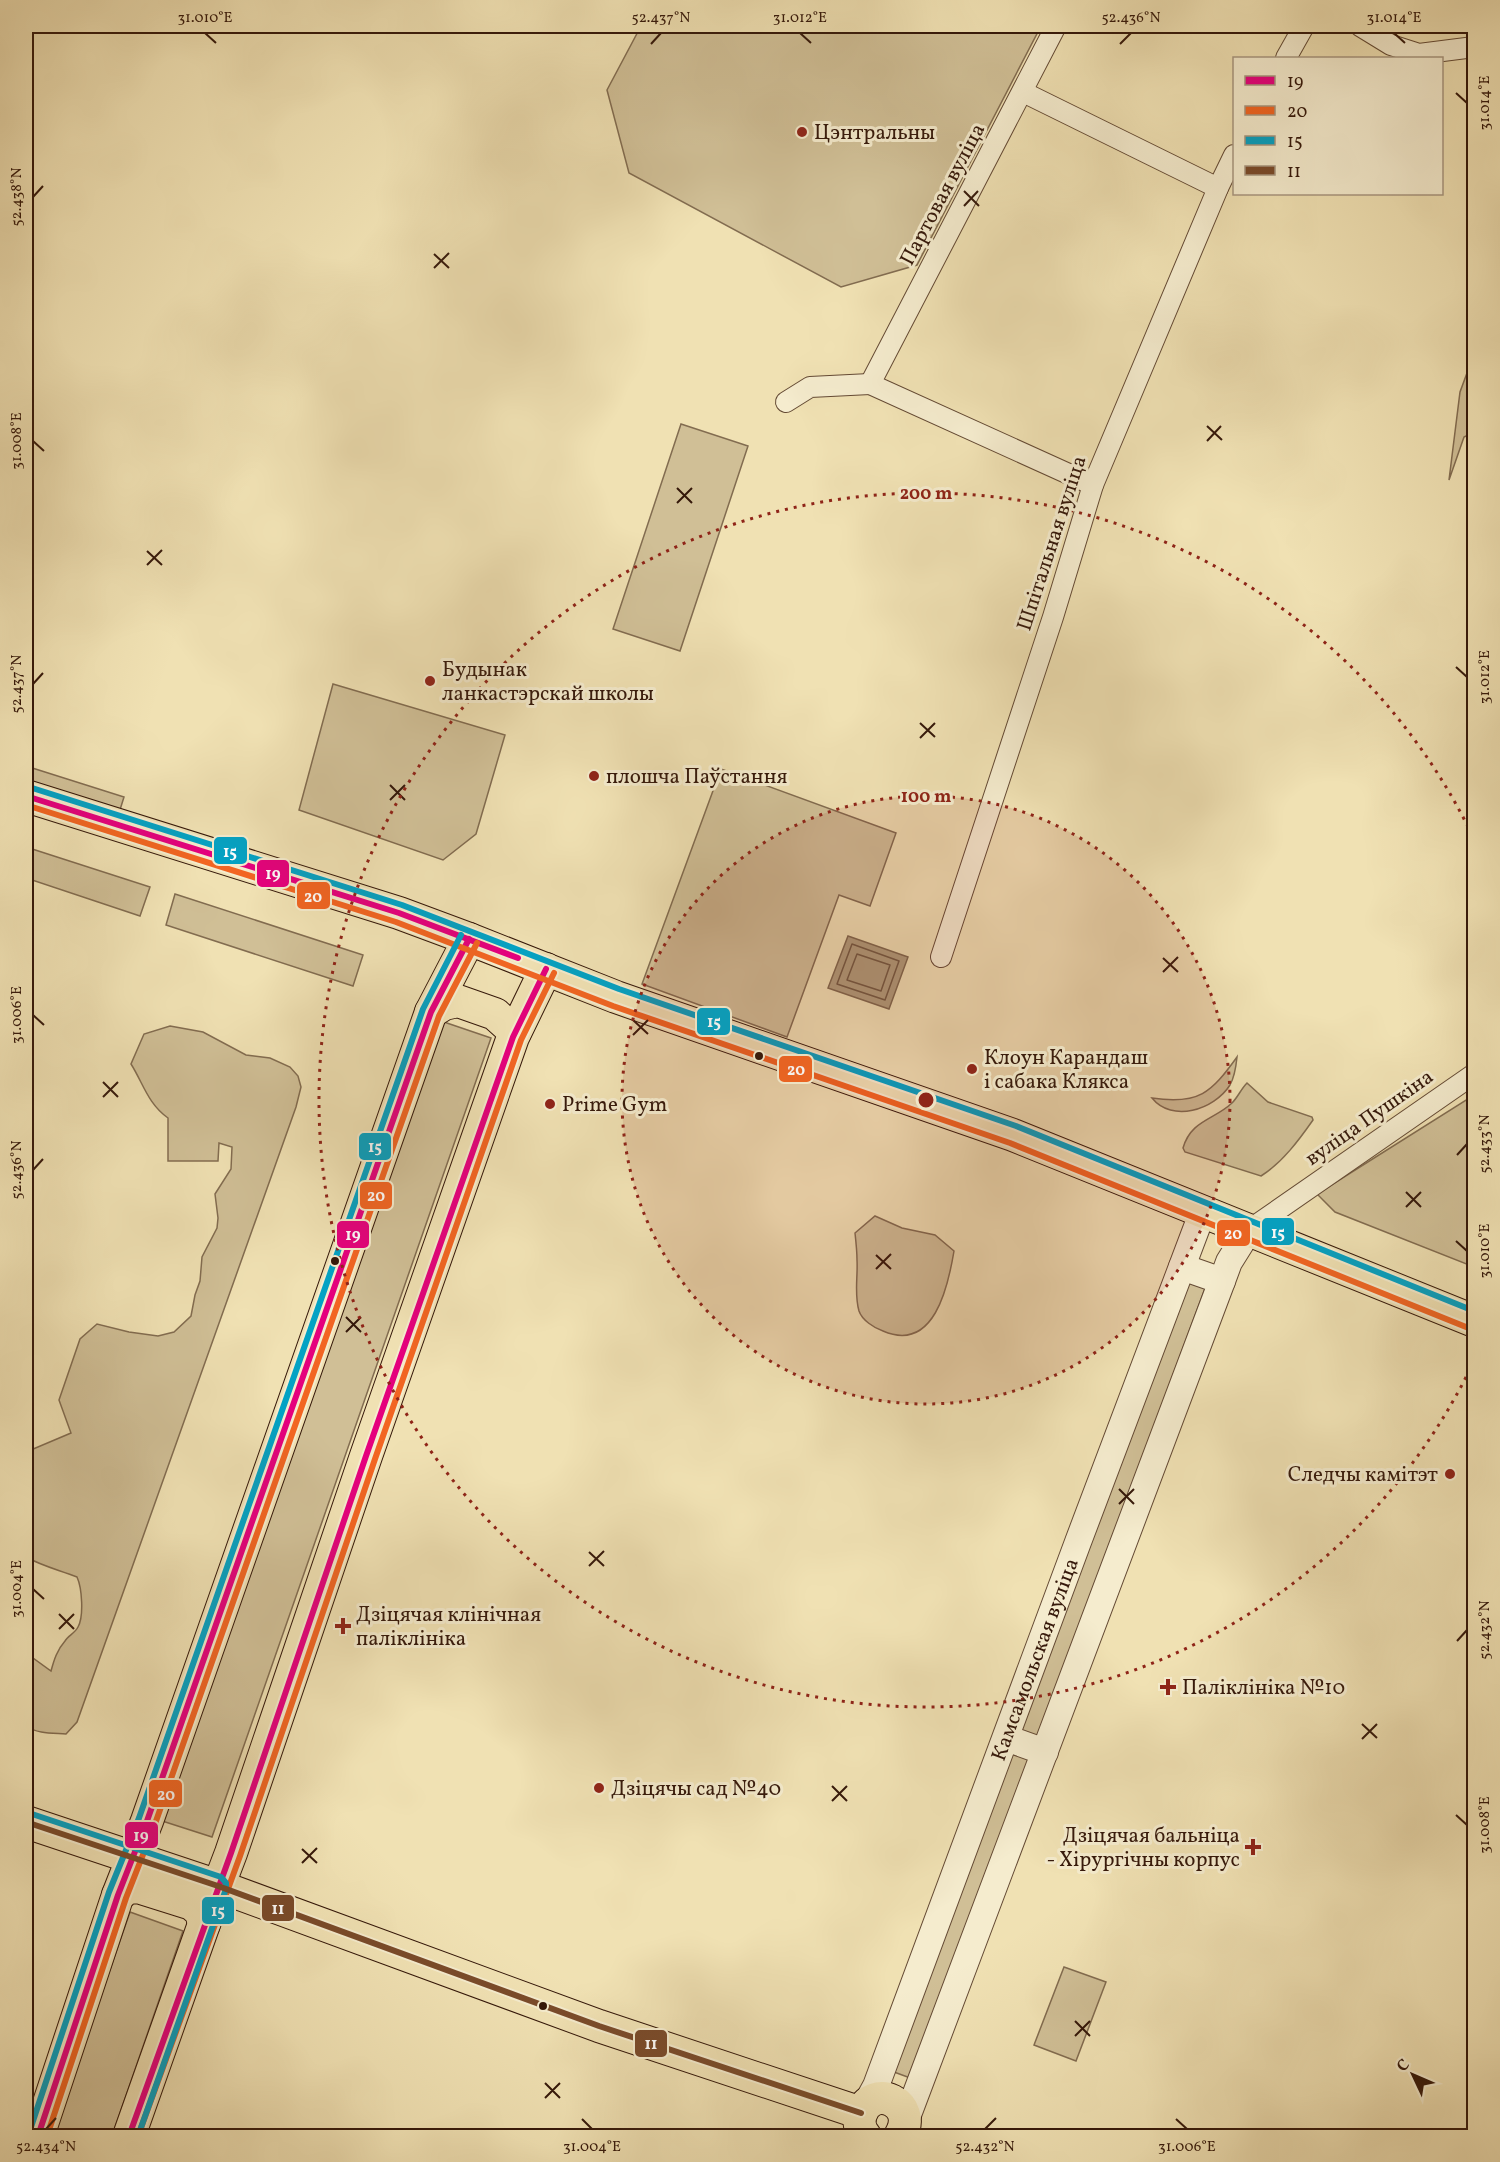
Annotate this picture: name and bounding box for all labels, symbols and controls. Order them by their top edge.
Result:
text: 31.010°E [177,8,233,29]
text: 52.437°N [632,8,690,29]
text: 31.012°E [773,8,827,29]
text: 52.436°N [1101,8,1161,29]
text: 31.014°E [1366,8,1422,29]
legend [1233,57,1443,195]
text: 19 [1287,70,1303,95]
text: 31.014°E [1475,75,1496,131]
text: 20 [1287,100,1307,125]
place label: Цэнтральны [814,119,935,148]
street label: Партовая вуліца [894,119,993,271]
marker: Цэнтральны [795,125,809,139]
text: 15 [1287,130,1303,155]
text: 11 [1287,160,1301,185]
text: 52.438°N [7,167,28,227]
text: 31.008°E [7,412,28,470]
street label: Шпітальная вуліца [1010,452,1094,635]
text: 200 m [900,482,952,507]
text: 31.012°E [1475,650,1496,704]
text: 52.437°N [7,655,28,713]
place label: Будынак ланкастэрскай школы [442,656,654,709]
marker: Будынак ланкастэрскай школы [423,674,437,688]
place label: плошча Паўстання [606,763,787,792]
marker: плошча Паўстання [587,769,601,783]
text: 100 m [901,785,951,810]
line badge: 15 [213,836,248,865]
text: 15 [223,842,237,864]
line badge: 19 [256,859,290,888]
text: 19 [265,864,281,886]
line badge: 20 [296,881,331,910]
text: 20 [304,887,322,909]
text: 31.006°E [7,986,28,1044]
line badge: 15 [696,1007,731,1036]
text: 15 [707,1012,721,1034]
place label: Клоун Карандаш і сабака Клякса [984,1044,1148,1097]
unlabelled marker [753,1050,765,1062]
line badge: 20 [778,1055,813,1083]
text: 20 [787,1060,805,1082]
marker: Клоун Карандаш і сабака Клякса [965,1062,979,1076]
street label: вуліца Пушкіна [1300,1063,1440,1173]
centre of rings [916,1090,936,1110]
place label: Prime Gym [562,1091,667,1120]
marker: Prime Gym [543,1097,557,1111]
text: 52.433°N [1475,1114,1496,1174]
line badge: 15 [358,1132,392,1161]
text: 15 [368,1137,382,1159]
text: 52.436°N [7,1140,28,1200]
line badge: 20 [359,1181,393,1210]
text: 20 [367,1186,385,1208]
line badge: 15 [1261,1217,1295,1246]
line badge: 20 [1216,1219,1251,1247]
line badge: 19 [336,1220,370,1249]
text: 15 [1271,1223,1285,1245]
text: 31.010°E [1475,1223,1496,1279]
text: 20 [1224,1224,1242,1246]
text: 19 [345,1225,361,1247]
unlabelled marker [329,1255,341,1267]
place label: Следчы камітэт [1288,1461,1438,1490]
marker: Следчы камітэт [1443,1467,1457,1481]
street label: Камсамольская вуліца [985,1554,1087,1765]
text: 31.004°E [7,1560,28,1618]
text: 52.432°N [1475,1600,1496,1660]
place label: Дзіцячая клінічная паліклініка [356,1601,541,1654]
marker: Дзіцячая клінічная паліклініка [334,1617,352,1635]
place label: Паліклініка №10 [1182,1674,1345,1703]
marker: Паліклініка №10 [1159,1678,1177,1696]
place label: Дзіцячы сад №40 [611,1775,781,1804]
line badge: 20 [148,1779,183,1808]
marker: Дзіцячы сад №40 [592,1781,606,1795]
text: 20 [157,1785,175,1807]
text: 31.008°E [1475,1796,1496,1854]
line badge: 19 [124,1821,159,1849]
place label: Дзіцячая бальніца - Хірургічны корпус [1046,1822,1240,1875]
text: 19 [133,1826,149,1848]
marker: Дзіцячая бальніца - Хірургічны корпус [1244,1838,1262,1856]
line badge: 11 [261,1894,295,1922]
line badge: 15 [201,1896,235,1925]
text: 11 [272,1899,284,1921]
text: 15 [211,1901,225,1923]
unlabelled marker [537,2000,549,2012]
line badge: 11 [634,2029,668,2058]
text: 11 [645,2034,657,2056]
north arrow [1383,2045,1443,2105]
text: С [1392,2055,1415,2077]
text: 52.434°N [16,2137,76,2158]
text: 31.004°E [563,2137,621,2158]
text: 52.432°N [955,2137,1015,2158]
text: 31.006°E [1158,2137,1216,2158]

